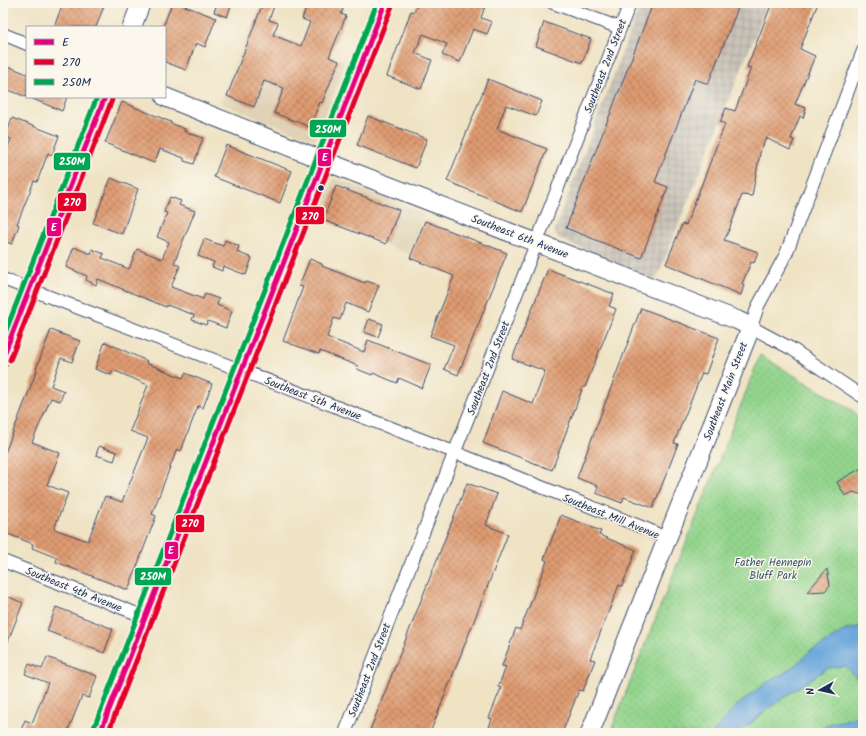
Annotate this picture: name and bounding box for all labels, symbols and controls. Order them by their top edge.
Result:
street label: Southeast 2nd Street [580,16,632,116]
legend [26,26,166,98]
text: E [62,33,70,52]
text: 270 [62,53,81,72]
text: 250M [62,73,91,92]
line badge: 250M [309,119,347,138]
text: 250M [315,121,342,139]
line badge: E [317,148,332,167]
text: E [322,149,329,167]
line badge: 250M [53,152,91,171]
text: 250M [59,153,86,171]
unlabelled marker [316,183,326,193]
line badge: 270 [57,192,87,212]
text: 270 [63,194,81,212]
line badge: 270 [295,206,325,225]
text: 270 [301,208,319,226]
street label: Southeast 6th Avenue [468,210,571,264]
line badge: E [46,217,62,237]
text: E [51,219,58,237]
street label: Southeast 2nd Street [463,318,515,418]
street label: Southeast Main Street [699,339,753,443]
street label: Southeast 5th Avenue [262,372,364,426]
street label: Southeast Mill Avenue [559,489,662,545]
line badge: 270 [175,514,205,533]
text: 270 [181,515,199,533]
line badge: E [164,541,179,560]
text: E [168,542,175,560]
park label: Father Hennepin Bluff Park [735,554,812,585]
street label: Southeast 4th Avenue [23,562,125,618]
line badge: 250M [134,567,172,586]
text: 250M [140,568,167,586]
street label: Southeast 2nd Street [344,620,396,720]
north arrow [800,670,840,710]
text: N [802,687,820,696]

